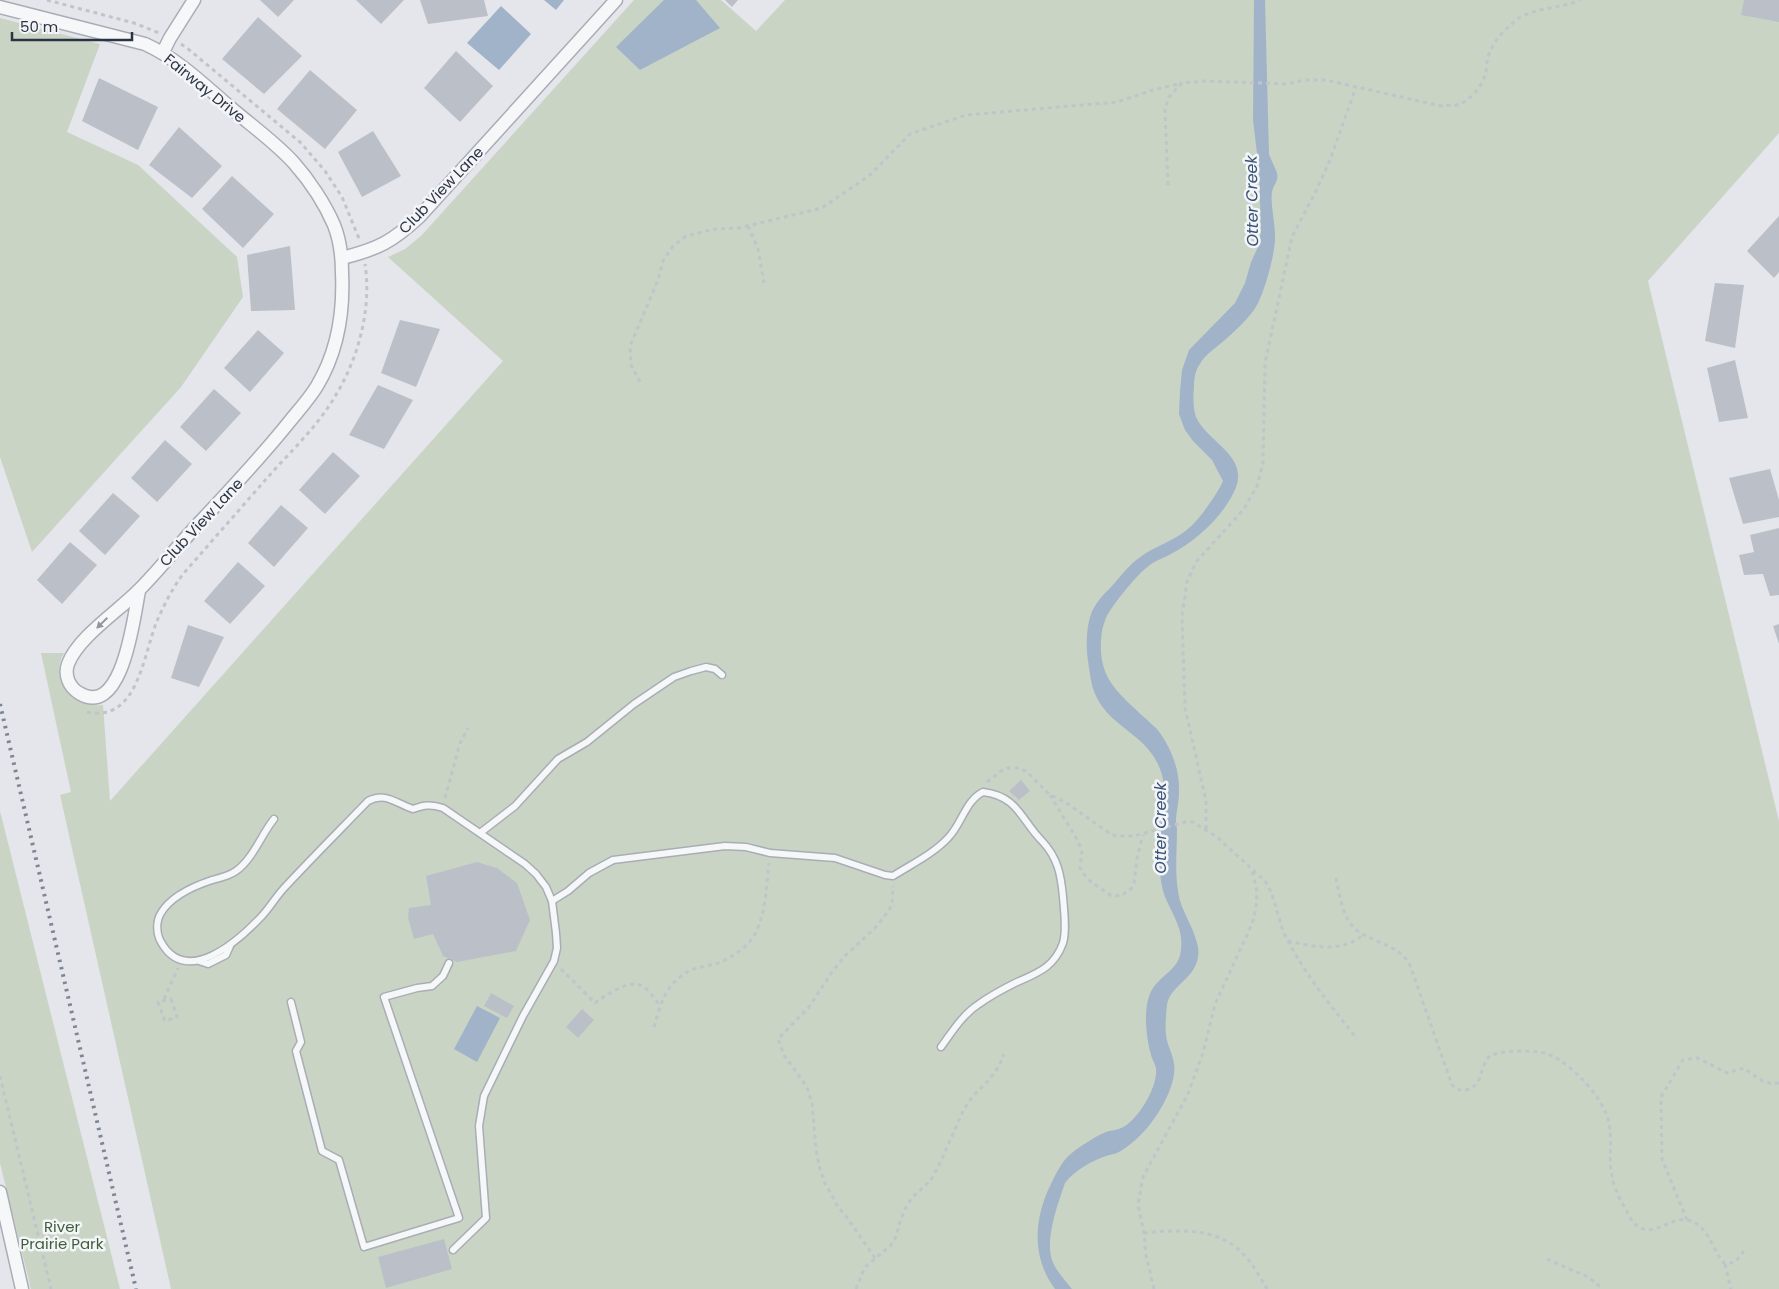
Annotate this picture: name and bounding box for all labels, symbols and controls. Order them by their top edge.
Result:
scale bar [12,10,132,42]
text: 50 m [20,16,58,37]
street label: Fairway Drive [160,49,250,127]
street label: Club View Lane [394,142,488,238]
water label: Otter Creek [1240,154,1264,247]
street label: Club View Lane [154,473,248,571]
one-way arrow [96,617,108,629]
water label: Otter Creek [1149,782,1172,874]
park label: River Prairie Park [21,1216,104,1254]

